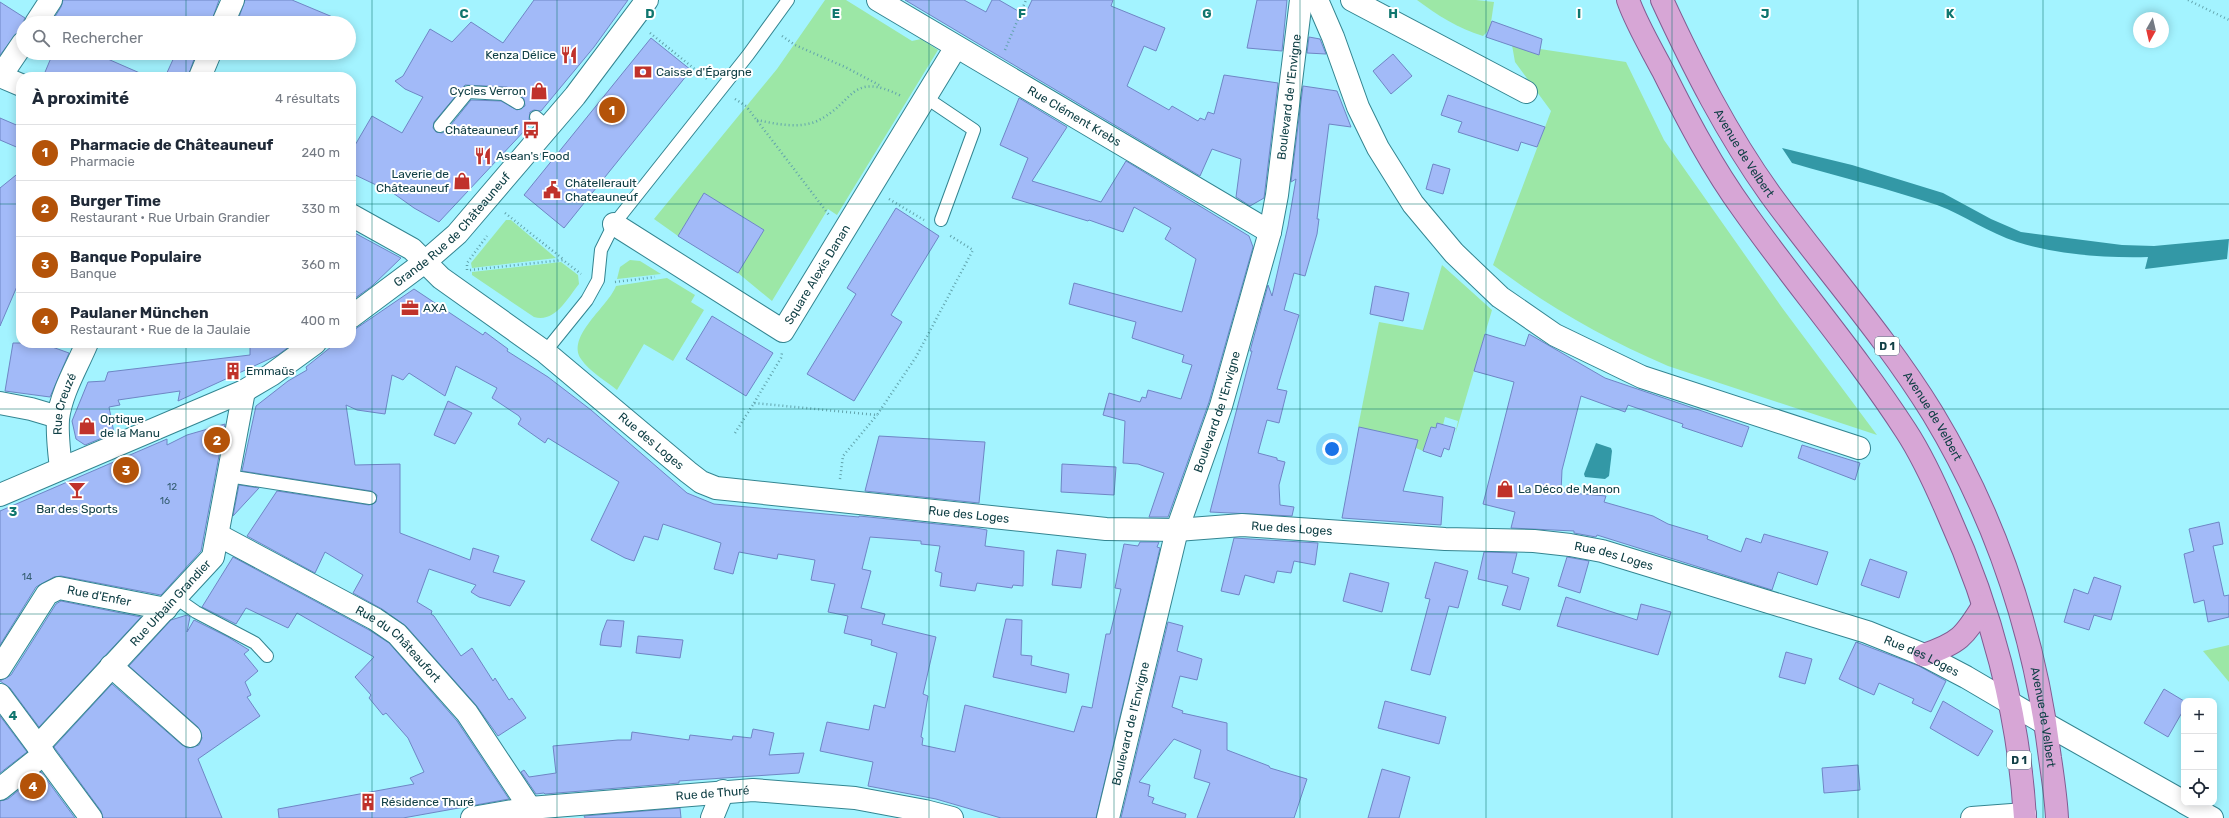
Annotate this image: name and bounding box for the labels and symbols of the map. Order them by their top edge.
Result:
text: C [459,6,469,21]
text: D [645,6,655,21]
text: E [832,6,840,21]
text: F [1018,6,1026,21]
text: G [1202,6,1212,21]
text: H [1388,6,1398,21]
text: I [1577,6,1581,21]
text: J [1761,6,1769,21]
text: K [1946,6,1955,21]
north arrow [2133,12,2169,48]
street label: Boulevard de l'Envigne [1274,33,1304,161]
restaurant icon: Kenza Délice [559,45,579,65]
place label: Kenza Délice [485,48,556,62]
bank icon: Caisse d'Épargne [633,62,653,82]
place label: Caisse d'Épargne [656,65,752,79]
shop icon: Cycles Verron [529,81,549,101]
street label: Rue Clément Krebs [1025,83,1124,149]
place label: Cycles Verron [449,84,526,98]
pin: 1 [599,95,625,125]
street label: Avenue de Velbert [1711,107,1777,200]
bus stop icon: Châteauneuf [521,120,541,140]
place label: Châteauneuf [445,123,518,137]
restaurant icon: Asean's Food [473,146,493,166]
place label: Asean's Food [496,149,570,163]
place label: Laverie de Châteauneuf [376,167,449,195]
street label: Grande Rue de Châteauneuf [391,170,513,290]
shop icon: Laverie de Châteauneuf [452,171,472,191]
place label: Châtellerault Chateauneuf [565,176,638,204]
public building icon: Châtellerault Chateauneuf [542,180,562,200]
street label: Square Alexis Danan [782,222,853,327]
office icon: AXA [400,298,420,318]
place label: AXA [423,301,447,315]
road number: D 1 [1875,337,1899,355]
street label: Boulevard de l'Envigne [1191,349,1243,474]
building icon: Emmaüs [223,361,243,381]
place label: Emmaüs [246,364,295,378]
street label: Avenue de Velbert [1900,369,1965,463]
street label: Rue Creuzé [51,371,79,435]
street label: Rue des Loges [615,410,687,473]
place label: Optique de la Manu [100,412,160,440]
shop icon: Optique de la Manu [77,416,97,436]
pin: 2 [204,425,230,455]
your location [1322,439,1342,459]
pin: 3 [113,455,139,485]
shop icon: La Déco de Manon [1495,479,1515,499]
bar icon: Bar des Sports [67,480,87,500]
house number: 12 [167,481,177,493]
place label: La Déco de Manon [1518,482,1620,496]
house number: 16 [160,495,170,507]
place label: Bar des Sports [36,502,118,516]
street label: Rue des Loges [928,503,1010,526]
text: 3 [9,504,18,519]
street label: Rue des Loges [1251,519,1333,538]
street label: Rue des Loges [1573,539,1655,573]
street label: Rue Urbain Grandier [127,557,214,649]
house number: 14 [22,571,32,583]
street label: Rue d'Enfer [66,583,133,609]
street label: Rue du Châteaufort [353,603,444,685]
street label: Rue des Loges [1882,633,1962,679]
street label: Boulevard de l'Envigne [1109,660,1152,787]
street label: Avenue de Velbert [2027,666,2058,769]
text: 4 [9,708,18,723]
road number: D 1 [2007,751,2031,769]
pin: 4 [20,771,46,801]
street label: Rue de Thuré [675,783,750,803]
building icon: Résidence Thuré [358,792,378,812]
place label: Résidence Thuré [381,795,474,809]

